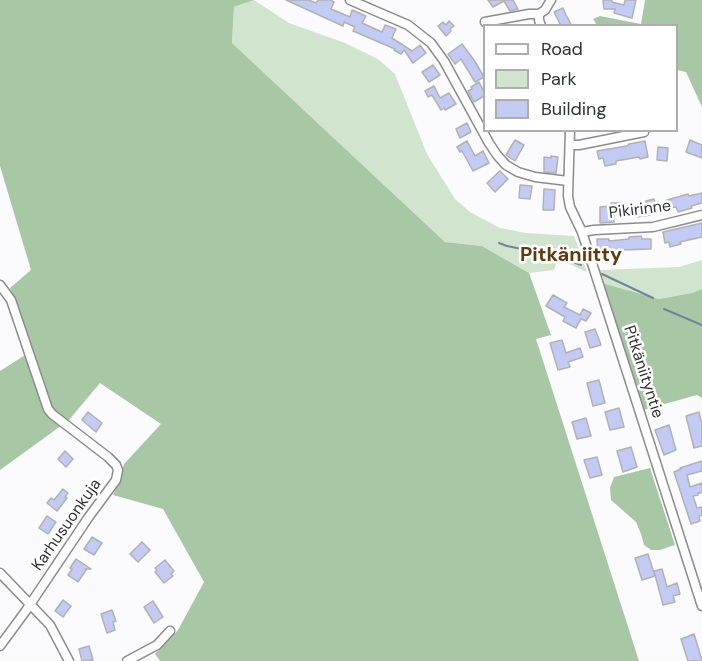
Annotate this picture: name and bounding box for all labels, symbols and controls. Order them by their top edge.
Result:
legend [483,24,678,132]
text: Road [541,37,583,61]
text: Park [541,67,577,91]
text: Building [541,97,606,121]
street label: Pikirinne [608,197,672,223]
district label: Pitkäniitty [520,244,622,268]
street label: Pitkäniityntie [619,323,667,421]
street label: Karhusuonkuja [28,475,106,575]

